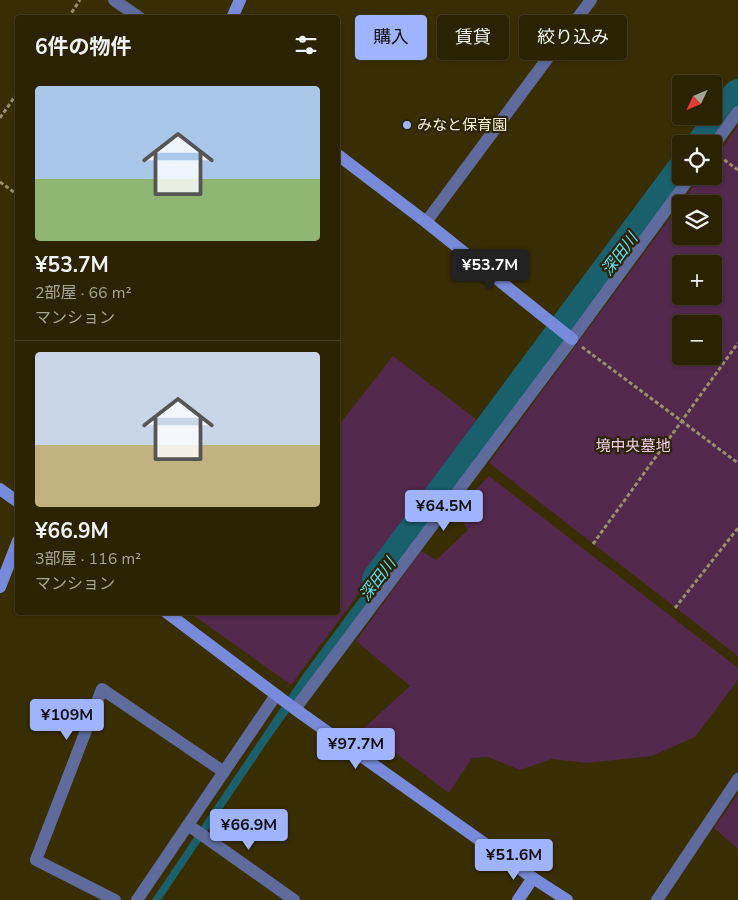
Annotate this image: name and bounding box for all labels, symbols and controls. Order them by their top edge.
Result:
chip: 購入 [355,15,427,60]
chip: 賃貸 [437,15,509,60]
chip: 絞り込み [519,15,627,60]
icon: filters [292,31,320,59]
text: 6件の物件 [35,33,132,61]
north arrow [672,75,722,125]
map controls [672,75,722,365]
place label: みなと保育園 [417,115,507,135]
icon: home [133,119,223,209]
marker: みなと保育園 [401,119,413,131]
button: locate [672,135,722,185]
button: layers [672,195,722,245]
water label: 深田川 [597,227,644,280]
pin: ¥53.7M [449,248,531,291]
text: ¥53.7M [35,251,109,279]
text: ¥53.7M [462,254,518,276]
button: + [672,255,722,305]
text: 2部屋 · 66 m² [35,282,132,304]
text: マンション [35,307,115,329]
button: − [672,315,722,365]
icon: home [133,384,223,474]
park label: 境中央墓地 [595,436,671,456]
pin: ¥64.5M [403,490,485,532]
text: ¥64.5M [416,495,472,517]
text: ¥66.9M [35,517,109,545]
text: 3部屋 · 116 m² [35,548,141,570]
water label: 深田川 [355,552,402,605]
text: マンション [35,573,115,595]
pin: ¥109M [32,698,102,741]
text: ¥109M [41,704,93,726]
pin: ¥97.7M [315,728,397,770]
text: ¥97.7M [328,733,384,755]
pin: ¥66.9M [208,808,290,851]
text: ¥66.9M [221,814,277,836]
pin: ¥51.6M [473,838,555,881]
text: ¥51.6M [486,844,542,866]

